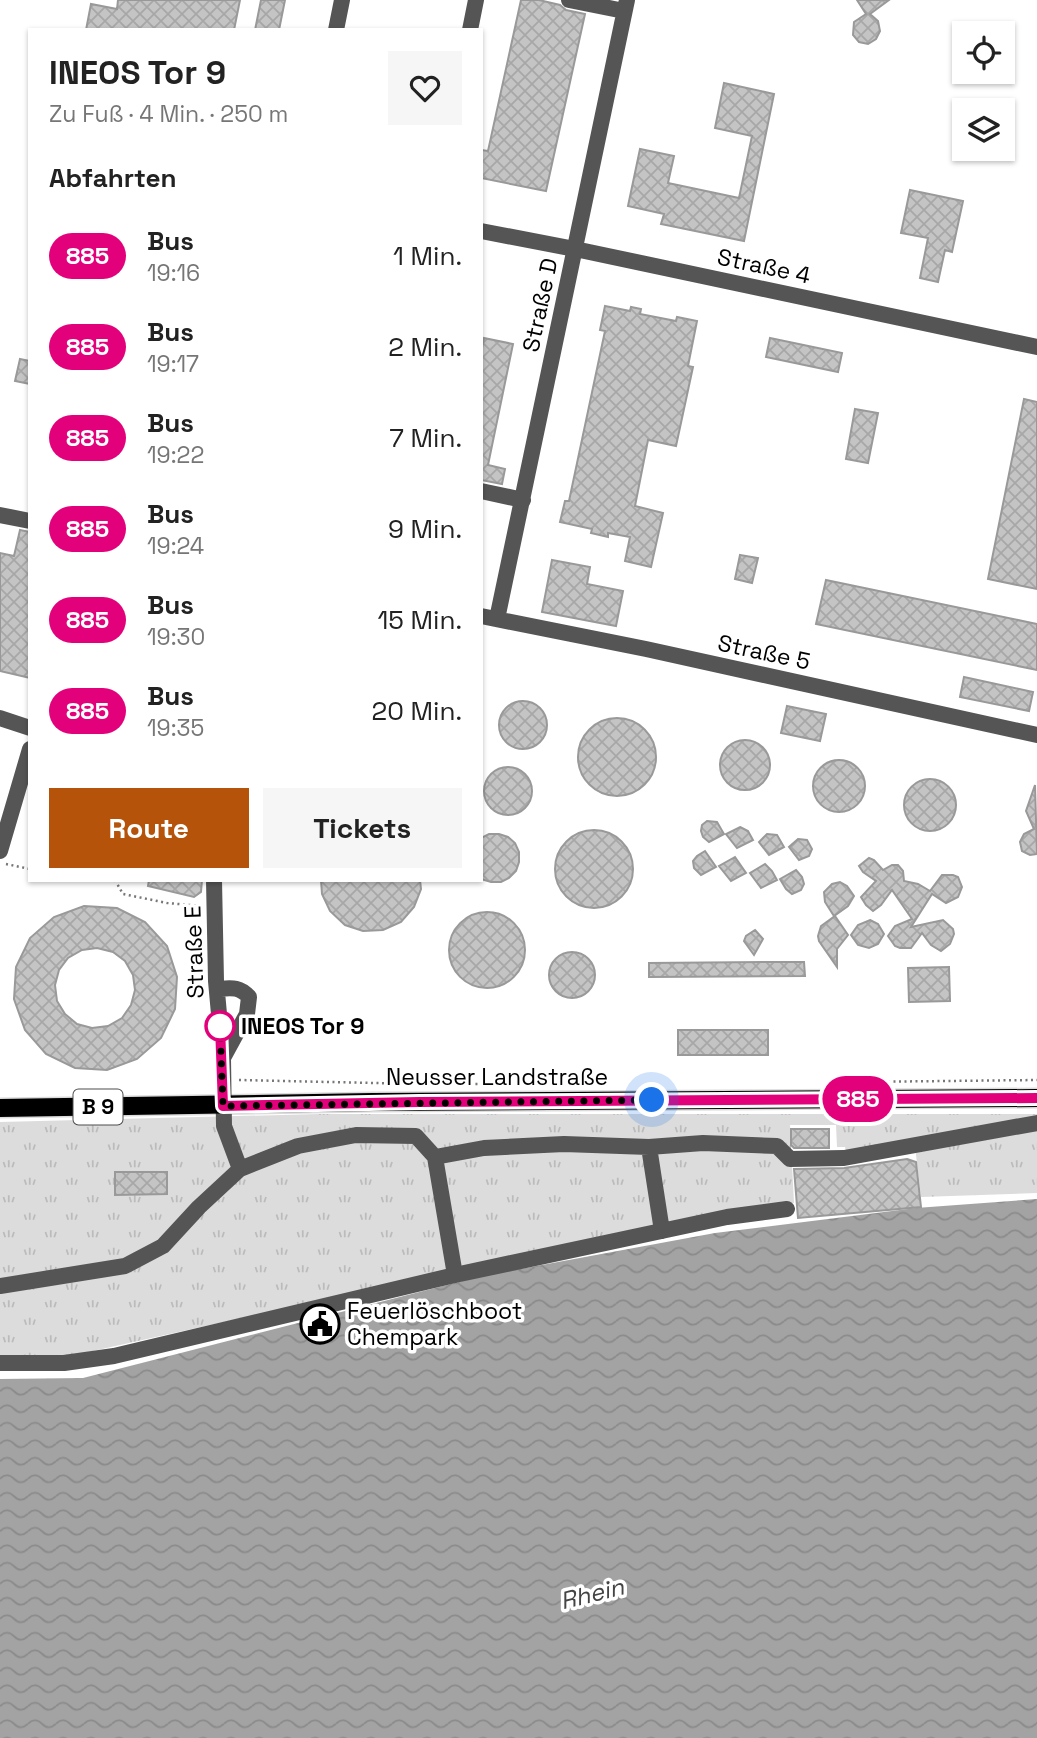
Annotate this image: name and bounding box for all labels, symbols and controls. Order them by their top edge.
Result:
map controls [952,21,1015,161]
button: locate [952,21,1015,84]
button: heart [388,51,462,125]
text: INEOS Tor 9 [49,52,226,94]
button: layers [952,98,1015,161]
text: Zu Fuß · 4 Min. · 250 m [49,99,288,129]
text: Abfahrten [49,161,177,195]
text: Bus [147,224,194,258]
text: 1 Min. [393,239,462,273]
text: 885 [66,240,109,271]
street label: Straße 4 [715,242,813,290]
street label: Straße D [515,255,565,355]
text: 19:16 [147,258,200,288]
text: Bus [147,315,194,349]
text: 2 Min. [388,330,462,364]
text: 885 [66,331,109,362]
text: 19:17 [147,349,199,379]
text: Bus [147,406,194,440]
text: 7 Min. [389,421,462,455]
text: 885 [66,422,109,453]
text: 19:22 [147,440,204,470]
text: Bus [147,497,194,531]
text: 9 Min. [388,512,462,546]
text: 885 [66,513,109,544]
text: 19:24 [147,531,204,561]
text: Bus [147,588,194,622]
text: 15 Min. [377,603,462,637]
text: 885 [66,604,109,635]
text: 19:30 [147,622,205,652]
street label: Straße 5 [715,628,813,676]
text: Bus [147,679,194,713]
text: 20 Min. [372,694,462,728]
text: 885 [66,695,109,726]
text: 19:35 [147,713,204,743]
button: Route [49,788,249,868]
button: Tickets [263,788,462,868]
street label: Straße E [177,905,211,999]
marker: INEOS Tor 9 [205,1011,235,1041]
place label: INEOS Tor 9 [241,1011,364,1041]
street label: Neusser Landstraße [386,1062,608,1092]
line badge: 885 [818,1076,898,1122]
your location [634,1082,669,1117]
text: 885 [836,1083,880,1114]
road number: B 9 [74,1090,122,1124]
place label: Feuerlöschboot Chempark [347,1296,522,1352]
public building icon: Feuerlöschboot Chempark [299,1303,341,1345]
water label: Rhein [557,1570,628,1616]

